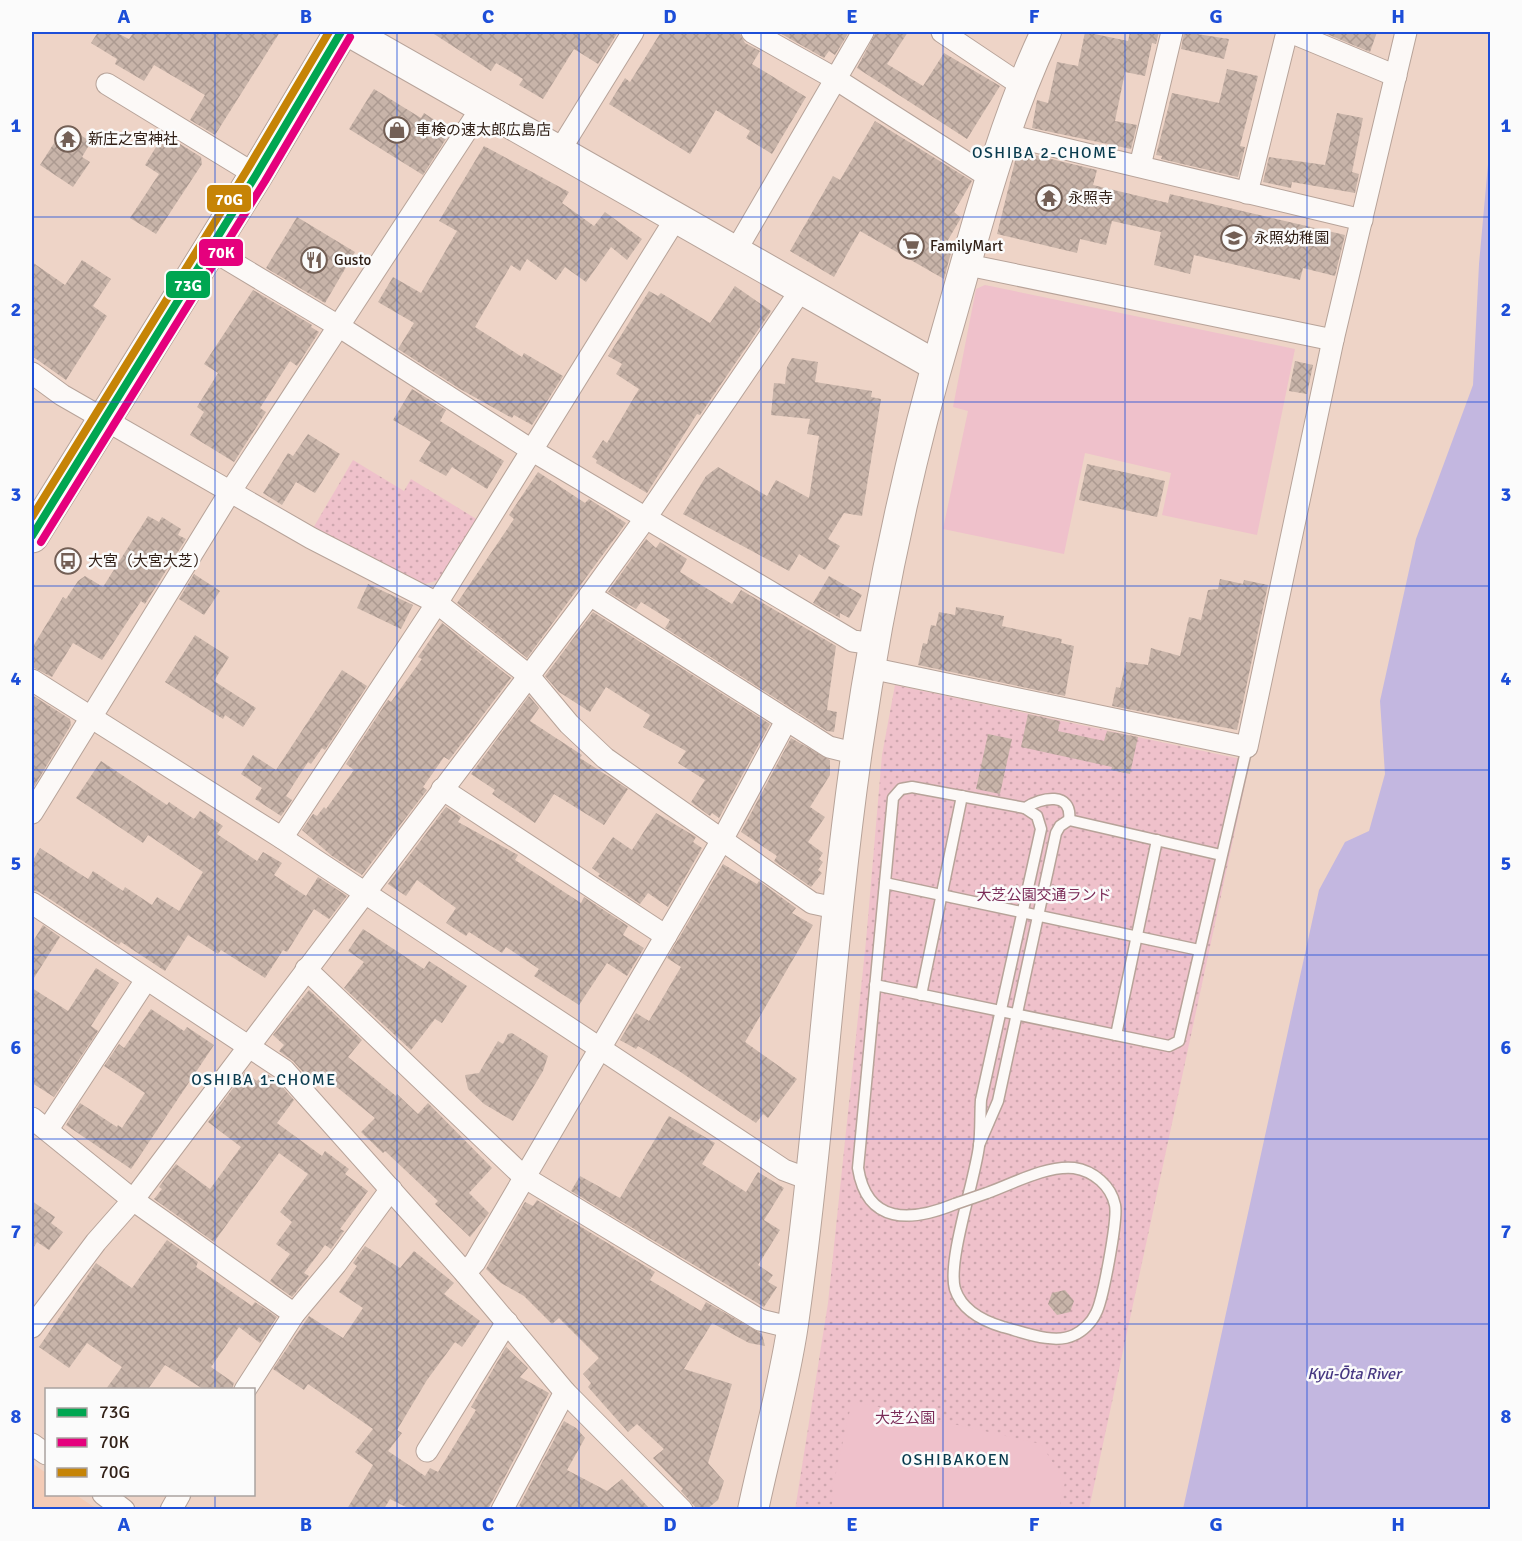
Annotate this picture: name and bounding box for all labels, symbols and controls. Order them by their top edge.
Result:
text: A [118,4,131,29]
text: B [300,4,312,29]
text: C [482,4,494,29]
text: D [663,4,677,29]
text: E [846,4,858,29]
text: F [1029,4,1040,29]
text: G [1209,4,1223,29]
text: H [1391,4,1405,29]
text: 1 [11,113,22,138]
text: 1 [1501,113,1512,138]
shop icon: 車検の速太郎広島店 [382,115,412,145]
place label: 車検の速太郎広島店 [416,121,551,139]
temple icon: 新庄之宮神社 [53,124,83,154]
place label: 新庄之宮神社 [88,130,178,148]
district label: OSHIBA 2-CHOME [972,143,1118,163]
temple icon: 永照寺 [1034,183,1064,213]
line badge: 70G [206,184,252,213]
place label: 永照寺 [1068,189,1113,207]
text: 70G [215,190,243,210]
school or university icon: 永照幼稚園 [1219,223,1249,253]
place label: 永照幼稚園 [1254,229,1329,247]
supermarket icon: FamilyMart [896,231,926,261]
place label: FamilyMart [930,237,1003,255]
line badge: 70K [198,238,244,267]
text: 70K [207,243,235,263]
restaurant icon: Gusto [299,245,329,275]
place label: Gusto [334,251,372,269]
line badge: 73G [165,270,211,299]
text: 73G [174,276,202,296]
text: 2 [11,297,21,322]
text: 2 [1501,297,1511,322]
text: 3 [11,482,21,507]
text: 3 [1501,482,1511,507]
bus stop icon: 大宮（大宮大芝） [53,546,83,576]
place label: 大宮（大宮大芝） [88,552,208,570]
text: 4 [11,666,22,691]
text: 4 [1501,666,1512,691]
text: 5 [11,851,21,876]
text: 5 [1501,851,1511,876]
park label: 大芝公園交通ランド [976,886,1112,904]
text: 6 [11,1035,22,1060]
text: 6 [1501,1035,1512,1060]
district label: OSHIBA 1-CHOME [191,1070,337,1090]
text: 7 [11,1219,22,1244]
text: 7 [1501,1219,1512,1244]
water label: Kyū-Ōta River [1307,1364,1403,1384]
legend [45,1388,255,1496]
text: 73G [99,1401,130,1423]
text: 8 [11,1404,22,1429]
text: 8 [1501,1404,1512,1429]
park label: 大芝公園 [875,1409,935,1427]
text: 70K [99,1431,129,1453]
district label: OSHIBAKOEN [901,1450,1011,1470]
text: 70G [99,1461,130,1483]
text: A [118,1512,131,1537]
text: B [300,1512,312,1537]
text: C [482,1512,494,1537]
text: D [663,1512,677,1537]
text: E [846,1512,858,1537]
text: F [1029,1512,1040,1537]
text: G [1209,1512,1223,1537]
text: H [1391,1512,1405,1537]

